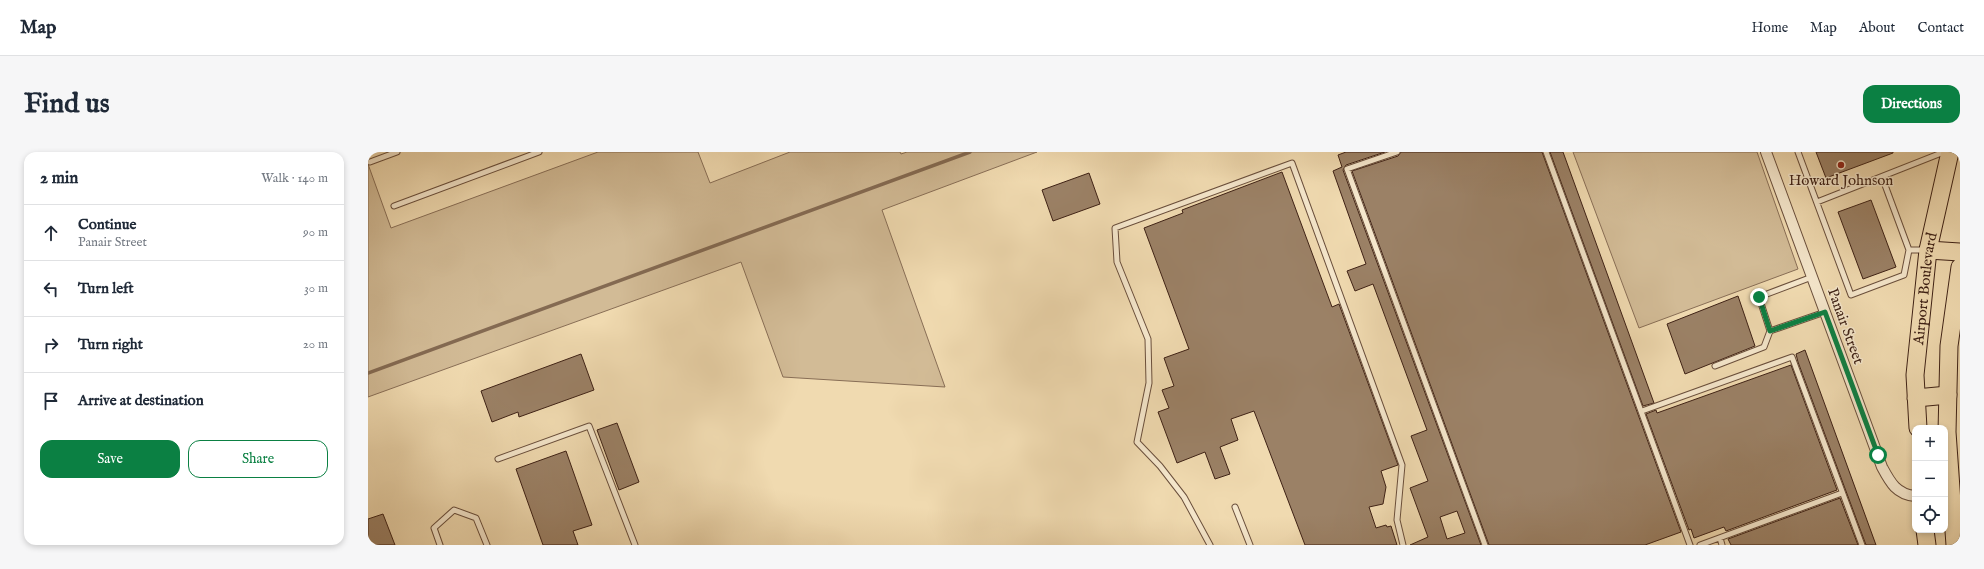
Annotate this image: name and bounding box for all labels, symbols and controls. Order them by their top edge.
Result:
text: Map [20,16,56,40]
text: Home [1752,19,1788,37]
text: Map [1810,19,1837,37]
text: About [1859,19,1895,37]
text: Contact [1917,19,1964,37]
button: Directions [1863,85,1960,123]
text: Find us [24,87,110,122]
marker: Howard Johnson [1836,160,1846,170]
text: 2 min [40,168,78,189]
text: Walk · 140 m [261,170,328,187]
place label: Howard Johnson [1789,171,1893,190]
text: Continue [78,215,136,234]
icon: ahead [40,222,62,244]
text: 90 m [303,224,328,241]
street label: Airport Boulevard [1909,230,1942,347]
text: Panair Street [78,234,147,251]
icon: left [40,278,62,300]
text: Turn left [78,279,134,298]
text: 30 m [304,280,328,297]
street label: Panair Street [1823,286,1868,367]
route end [1750,288,1768,306]
icon: right [40,334,62,356]
text: Turn right [78,335,143,354]
text: 20 m [303,336,328,353]
icon: arrive [40,390,62,412]
text: Arrive at destination [78,391,204,410]
map controls [1912,425,1948,533]
button: + [1912,425,1948,461]
button: Save [40,440,180,478]
button: Share [188,440,328,478]
route start [1869,446,1887,464]
button: − [1912,461,1948,497]
button: locate [1912,497,1948,533]

